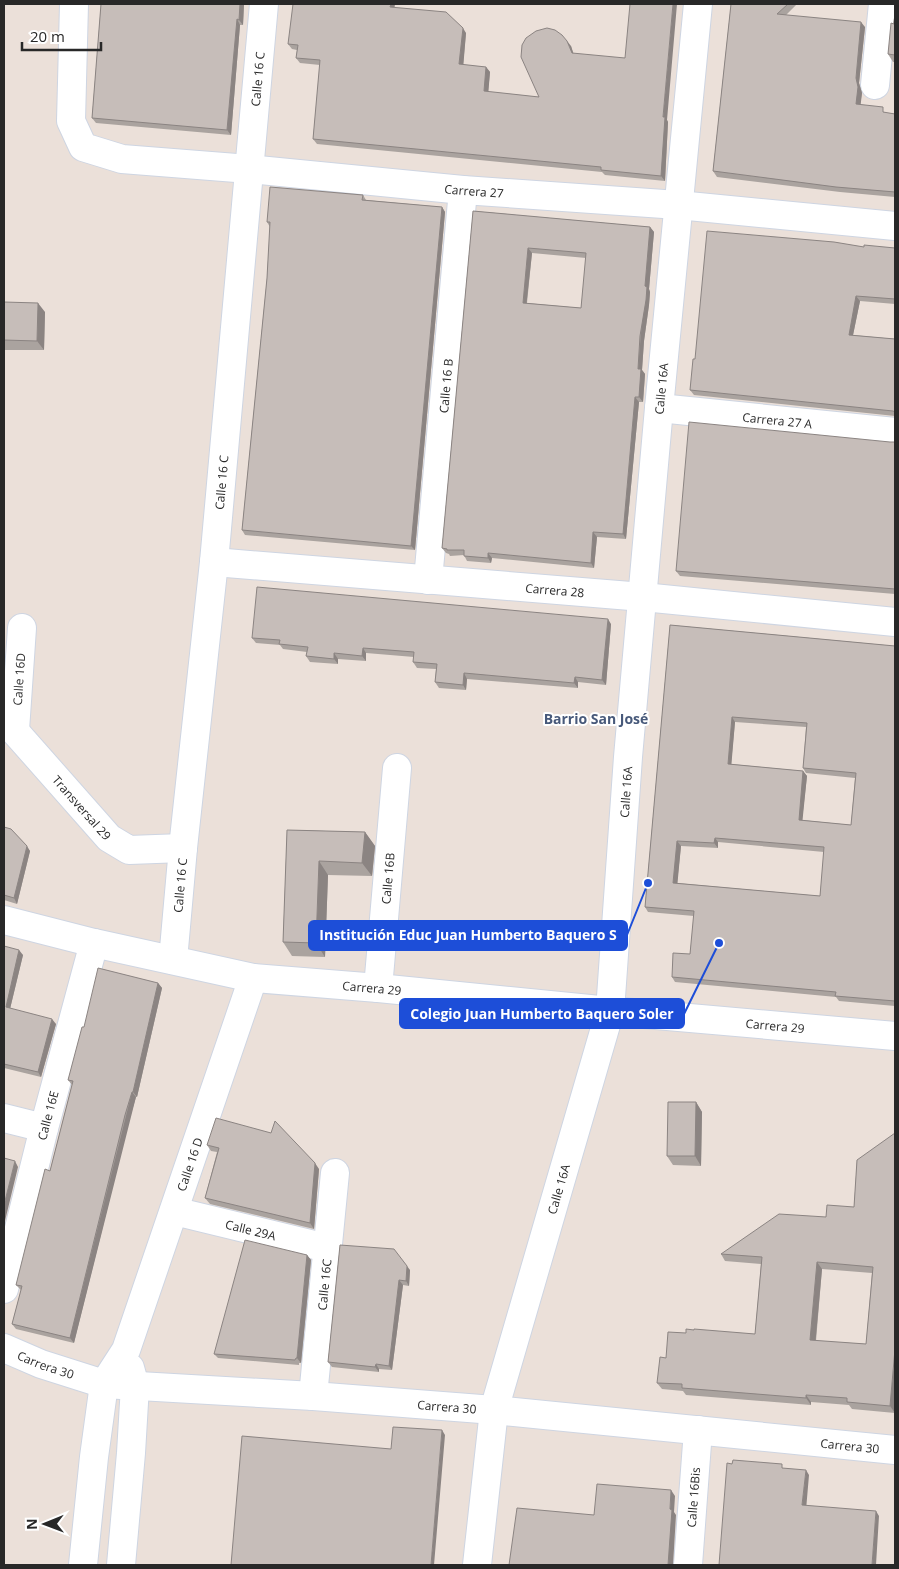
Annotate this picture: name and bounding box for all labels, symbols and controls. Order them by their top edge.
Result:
scale bar [22,20,101,52]
text: 20 m [30,26,65,46]
street label: Calle 16 C [246,51,268,107]
street label: Carrera 27 [444,180,504,201]
street label: Calle 16 B [435,357,456,414]
street label: Calle 16A [650,362,672,415]
street label: Carrera 27 A [742,408,813,432]
street label: Calle 16 C [210,454,232,510]
street label: Carrera 28 [525,579,585,601]
street label: Calle 16D [8,652,29,706]
district label: Barrio San José [544,709,648,728]
street label: Calle 16A [615,765,636,818]
street label: Transversal 29 [49,771,115,844]
street label: Calle 16B [377,852,398,905]
street label: Calle 16 C [169,857,191,913]
callout: Institución Educ Juan Humberto Baquero S [309,921,627,950]
text: Institución Educ Juan Humberto Baquero S [319,925,617,944]
street label: Carrera 29 [342,977,402,999]
callout: Colegio Juan Humberto Baquero Soler [400,999,684,1028]
text: Colegio Juan Humberto Baquero Soler [410,1004,674,1023]
street label: Carrera 29 [745,1014,806,1037]
street label: Calle 16E [33,1089,62,1142]
street label: Calle 16 D [172,1135,206,1193]
street label: Calle 16A [543,1162,574,1216]
street label: Calle 29A [224,1215,278,1244]
street label: Calle 16C [313,1258,335,1311]
street label: Carrera 30 [15,1346,76,1383]
street label: Carrera 30 [417,1396,477,1417]
street label: Carrera 30 [820,1434,880,1457]
street label: Calle 16Bis [682,1466,704,1528]
north arrow [20,1499,70,1549]
text: N [22,1518,41,1530]

